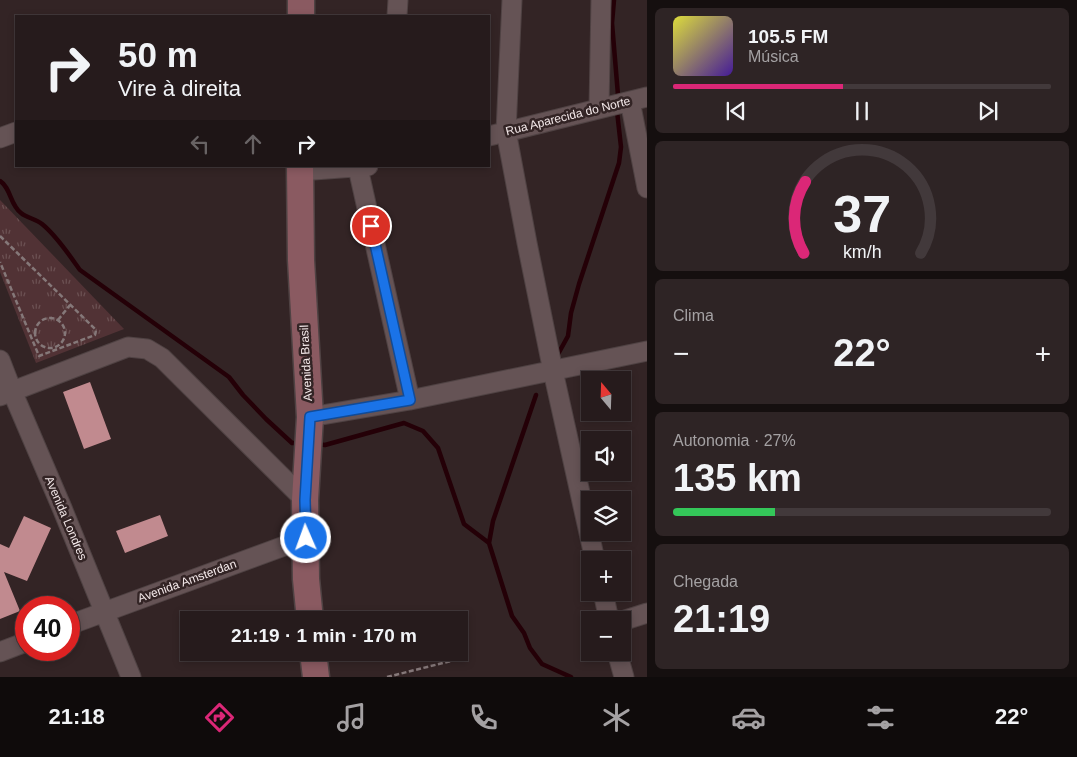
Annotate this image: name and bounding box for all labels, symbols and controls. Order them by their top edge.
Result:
text: 105.5 FM [748,26,828,47]
icon: right [35,35,100,100]
text: 50 m [118,35,198,74]
text: Música [748,48,799,65]
text: Vire à direita [118,76,241,101]
street label: Rua Aparecida do Norte [504,94,632,138]
icon: previous [722,97,750,125]
icon: pause [848,97,876,125]
icon: next [974,97,1002,125]
icon: left [186,130,214,158]
icon: ahead [239,130,267,158]
icon: right [292,130,320,158]
text: 37 [833,185,891,243]
pin [350,205,392,247]
icon: arrive [357,212,385,240]
text: km/h [843,242,881,262]
text: Clima [673,307,714,324]
street label: Avenida Brasil [297,324,315,402]
text: 22° [833,332,891,374]
text: − [673,338,689,369]
text: + [1035,338,1051,369]
north arrow [581,371,631,421]
map controls [581,371,631,661]
button: sound [581,431,631,481]
text: Autonomia · 27% [673,432,796,449]
text: 135 km [673,457,802,499]
street label: Avenida Londres [42,474,90,562]
button: layers [581,491,631,541]
position arrow [279,511,331,563]
button: + [581,551,631,601]
street label: Avenida Amsterdan [136,557,238,605]
text: Chegada [673,573,738,590]
speed limit sign: 40 [15,596,80,661]
text: 21:19 [673,598,770,640]
button: − [581,611,631,661]
text: 21:19 · 1 min · 170 m [231,625,417,646]
icon: directions [202,700,237,735]
icon: music [334,700,369,735]
icon: phone [466,700,501,735]
icon: climate [599,700,634,735]
icon: car [731,700,766,735]
icon: filters [863,700,898,735]
text: 21:18 [49,704,105,729]
text: 22° [995,704,1028,729]

